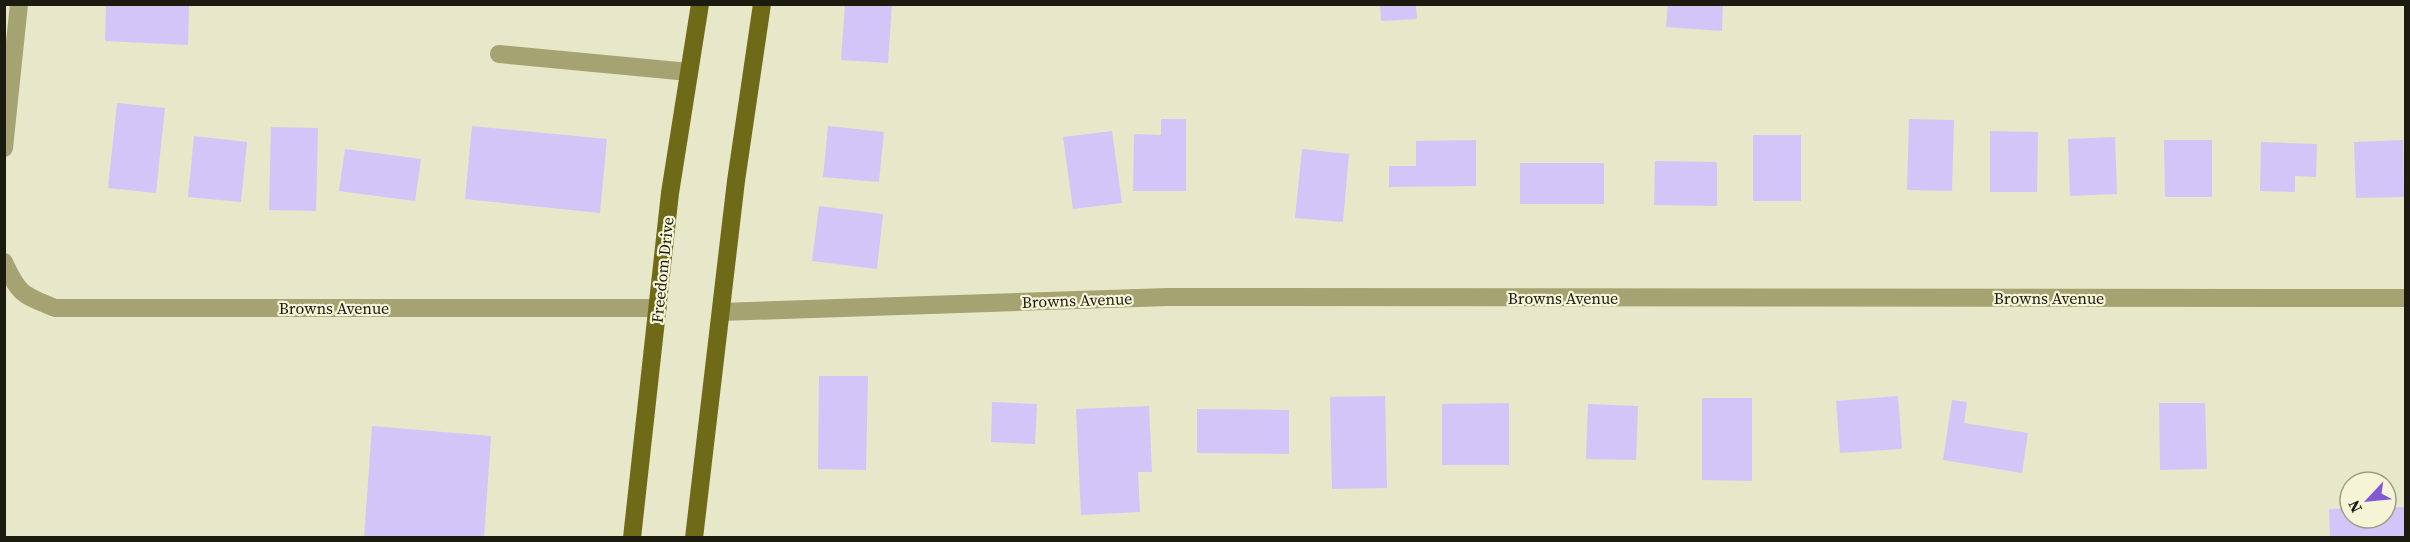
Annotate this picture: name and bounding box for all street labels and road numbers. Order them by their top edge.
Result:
street label: Freedom Drive [645,216,679,324]
street label: Browns Avenue [1021,287,1133,313]
street label: Browns Avenue [1508,287,1618,309]
street label: Browns Avenue [1994,287,2104,309]
street label: Browns Avenue [279,297,389,319]

